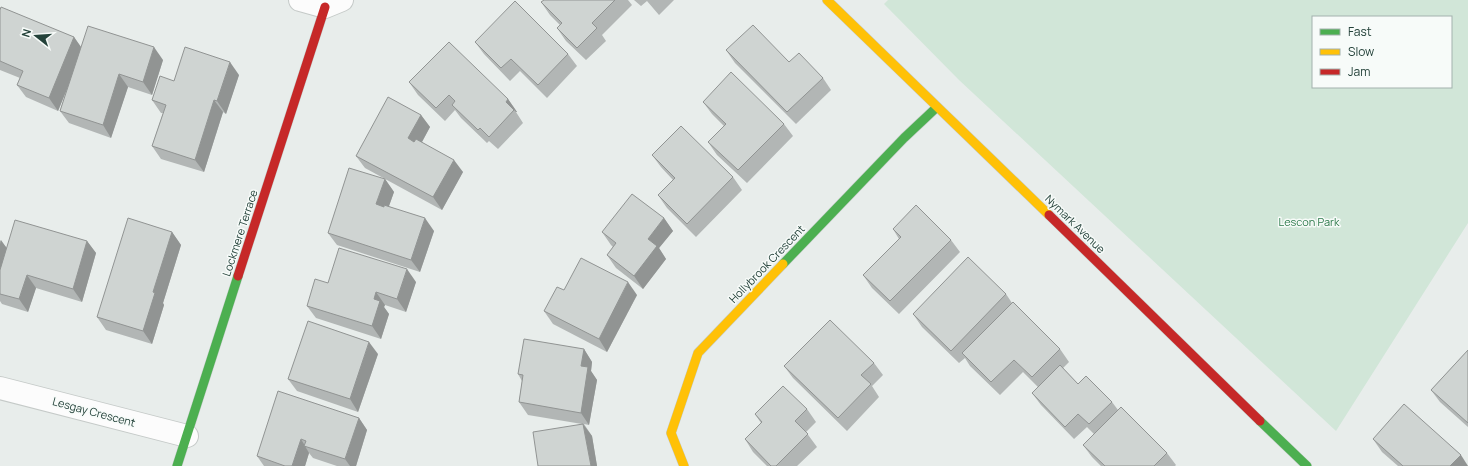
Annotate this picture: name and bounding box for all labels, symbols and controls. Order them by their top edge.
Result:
north arrow [16,16,56,56]
legend [1312,16,1452,88]
text: Fast [1348,23,1372,40]
text: N [18,27,34,39]
text: Slow [1348,43,1374,60]
text: Jam [1348,63,1370,80]
street label: Lockmere Terrace [218,187,261,278]
street label: Nymark Avenue [1042,191,1109,257]
park label: Lescon Park [1279,214,1340,229]
street label: Hollybrook Crescent [725,221,808,306]
street label: Lesgay Crescent [51,393,137,430]

